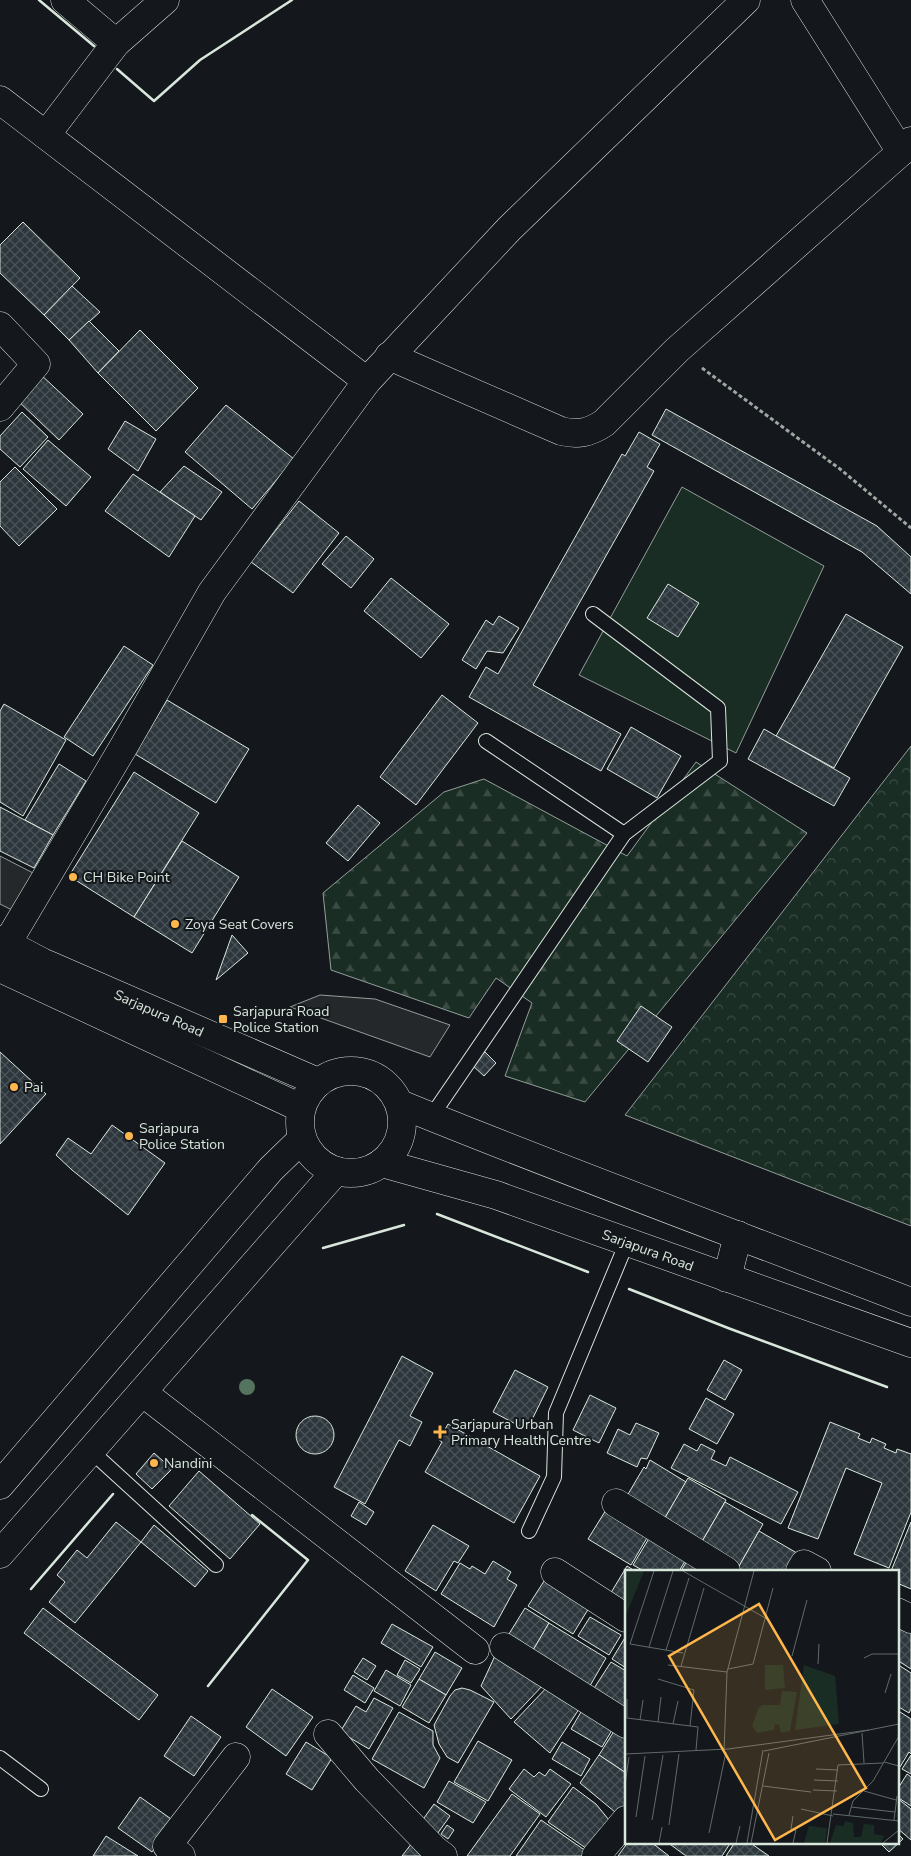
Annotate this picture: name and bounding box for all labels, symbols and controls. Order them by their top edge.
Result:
place label: CH Bike Point [83,868,170,887]
marker: CH Bike Point [67,871,79,883]
place label: Zoya Seat Covers [185,915,294,934]
marker: Zoya Seat Covers [169,918,181,930]
street label: Sarjapura Road [111,985,207,1042]
place label: Sarjapura Road Police Station [233,1002,329,1037]
marker: Sarjapura Road Police Station [217,1013,229,1025]
place label: Pai [24,1078,43,1097]
marker: Pai [8,1081,20,1093]
place label: Sarjapura Police Station [139,1119,225,1154]
marker: Sarjapura Police Station [123,1130,135,1142]
street label: Sarjapura Road [599,1225,696,1276]
place label: Sarjapura Urban Primary Health Centre [451,1415,591,1450]
marker: Sarjapura Urban Primary Health Centre [433,1425,447,1439]
place label: Nandini [164,1454,212,1473]
marker: Nandini [148,1457,160,1469]
inset map [625,1570,898,1844]

